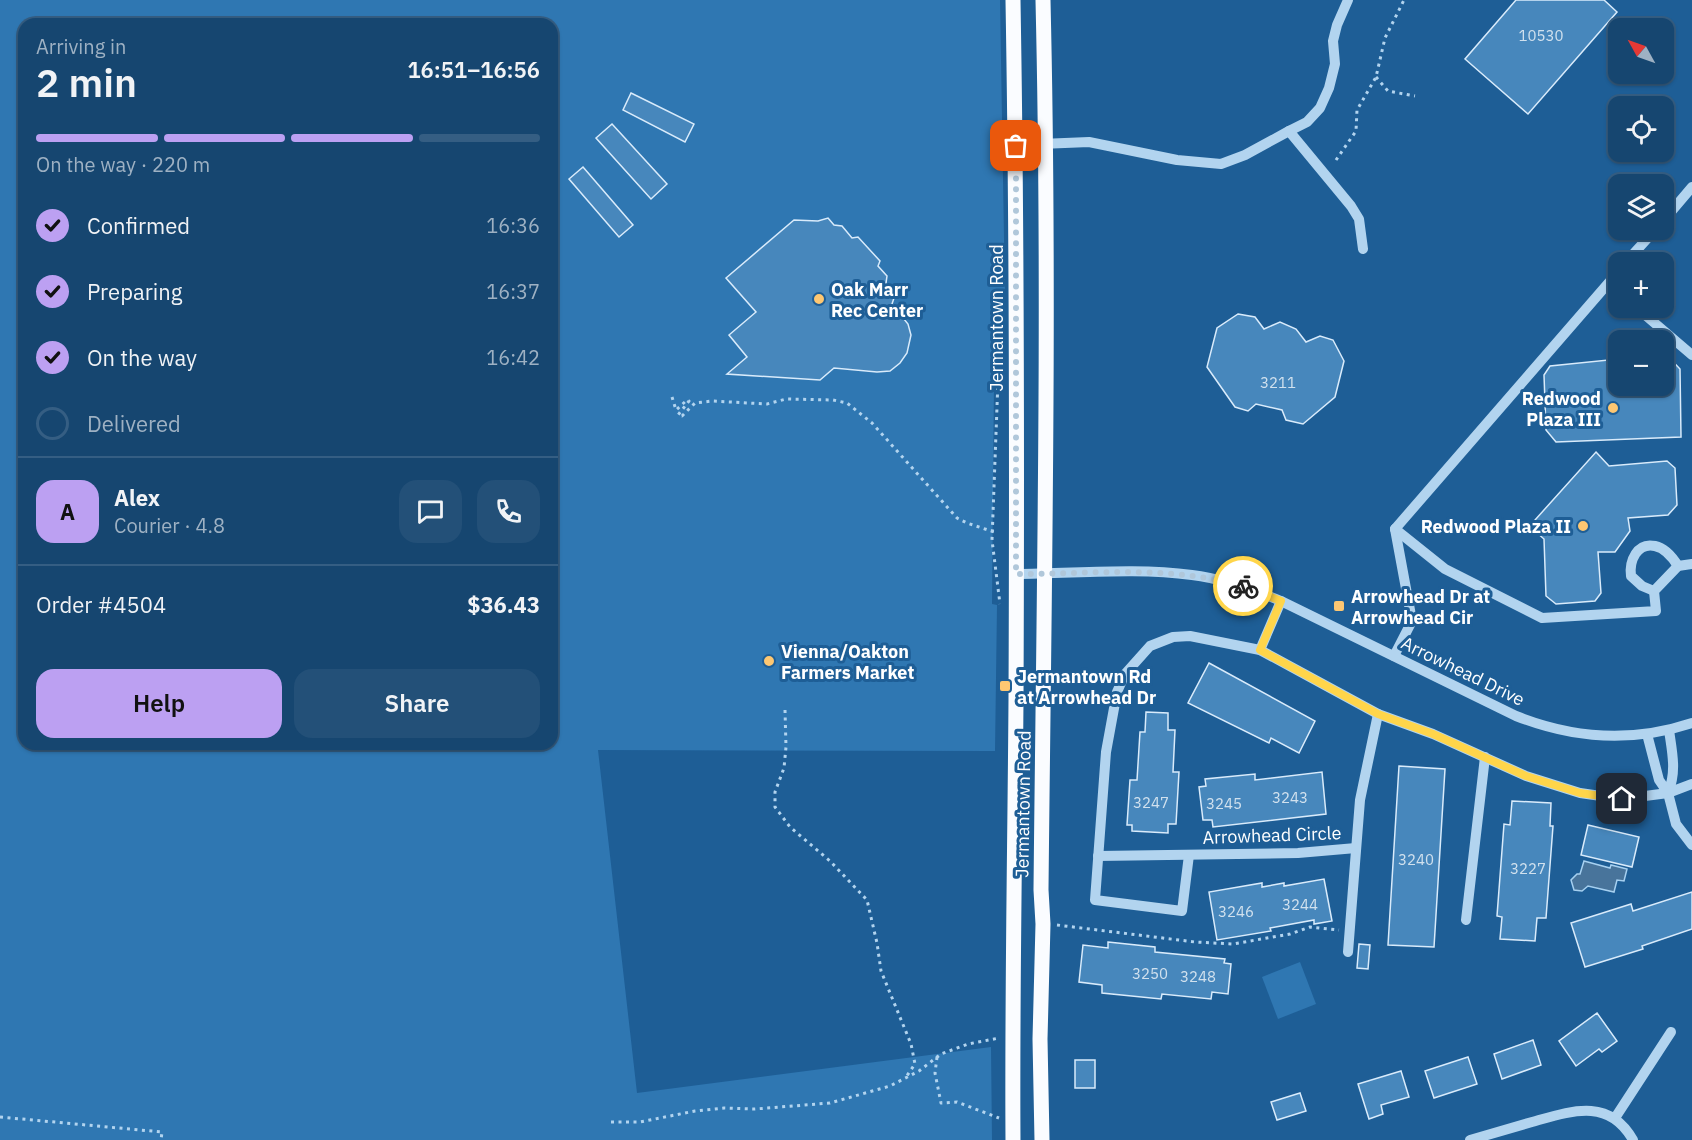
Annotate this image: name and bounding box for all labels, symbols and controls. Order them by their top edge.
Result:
north arrow [1608,18,1674,84]
map controls [1608,18,1674,396]
house number: 10530 [1518,26,1564,45]
text: Arriving in [36,33,126,60]
text: 16:51–16:56 [407,55,540,84]
text: 2 min [36,57,137,108]
button: locate [1608,96,1674,162]
pin [990,120,1041,171]
icon: bag [999,129,1032,162]
text: On the way · 220 m [36,151,210,178]
button: layers [1608,174,1674,240]
icon: check [36,209,69,242]
text: Confirmed [87,211,190,240]
text: 16:36 [486,212,540,239]
street label: Jermantown Road [985,244,1008,392]
button: + [1608,252,1674,318]
icon: check [36,275,69,308]
text: Preparing [87,277,182,306]
text: 16:37 [486,278,540,305]
place label: Oak Marr Rec Center [831,278,923,322]
marker: Oak Marr Rec Center [812,292,826,306]
button: − [1608,330,1674,396]
icon: check [36,341,69,374]
text: On the way [87,343,197,372]
text: 16:42 [486,344,540,371]
house number: 3211 [1260,373,1296,392]
place label: Redwood Plaza III [1522,387,1601,431]
marker: Redwood Plaza III [1606,401,1620,415]
text: Delivered [87,409,181,438]
button: chat [399,480,462,543]
button: phone [477,480,540,543]
text: Alex [114,483,160,512]
text: A [60,497,75,526]
text: Courier · 4.8 [114,512,225,539]
place label: Redwood Plaza II [1421,515,1571,538]
marker: Redwood Plaza II [1576,519,1590,533]
courier [1213,556,1273,616]
icon: bike [1227,570,1260,603]
place label: Arrowhead Dr at Arrowhead Cir [1351,585,1490,629]
text: Order #4504 [36,590,166,619]
text: $36.43 [467,590,540,619]
marker: Arrowhead Dr at Arrowhead Cir [1332,599,1346,613]
street label: Arrowhead Drive [1397,631,1529,711]
place label: Vienna/Oakton Farmers Market [781,640,914,684]
marker: Vienna/Oakton Farmers Market [762,654,776,668]
place label: Jermantown Rd at Arrowhead Dr [1017,665,1156,709]
button: Help [36,669,282,738]
button: Share [294,669,540,738]
marker: Jermantown Rd at Arrowhead Dr [998,679,1012,693]
street label: Jermantown Road [1010,730,1036,878]
pin [1596,773,1647,824]
icon: home [1605,782,1638,815]
house number: 3243 [1272,788,1308,807]
house number: 3247 [1133,793,1169,812]
house number: 3245 [1206,794,1242,813]
street label: Arrowhead Circle [1202,821,1342,849]
house number: 3240 [1398,850,1434,869]
house number: 3227 [1510,859,1546,878]
house number: 3244 [1282,895,1318,914]
house number: 3246 [1218,902,1254,921]
house number: 3250 [1132,964,1168,983]
house number: 3248 [1180,967,1216,986]

